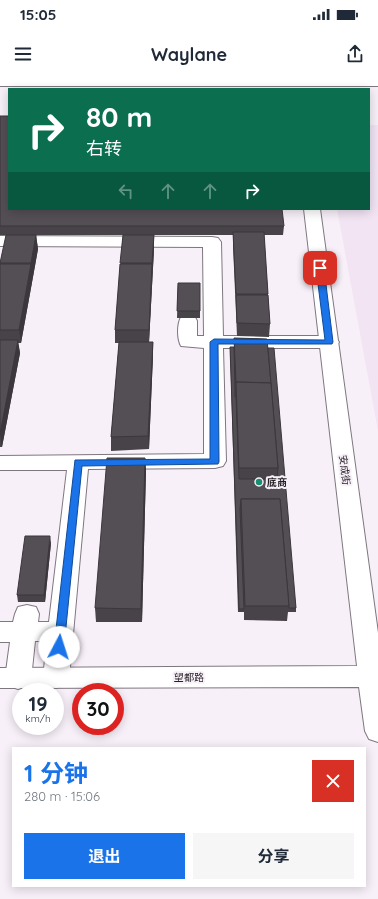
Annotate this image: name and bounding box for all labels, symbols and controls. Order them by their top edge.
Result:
text: 15:05 [20,5,56,24]
icon: menu [12,43,34,65]
text: Waylane [151,43,227,66]
icon: share [344,43,366,65]
text: 80 m [86,99,152,134]
icon: right [20,104,72,156]
text: 右转 [86,137,122,160]
icon: left [115,180,137,202]
icon: ahead [157,180,179,202]
icon: ahead [199,180,221,202]
icon: right [241,180,263,202]
pin [303,251,337,285]
icon: arrive [309,257,331,279]
street label: 安成街 [336,454,353,486]
place label: 底商 [266,476,287,489]
marker: 底商 [254,477,264,487]
position arrow [38,626,80,668]
street label: 望都路 [174,671,204,684]
speed limit sign: 30 [72,683,124,735]
text: 19 [28,691,48,716]
text: km/h [25,712,51,725]
text: 1 分钟 [24,758,88,788]
button: close [312,760,354,802]
text: 280 m · 15:06 [24,788,100,804]
button: 退出 [24,833,185,879]
button: 分享 [193,833,354,879]

